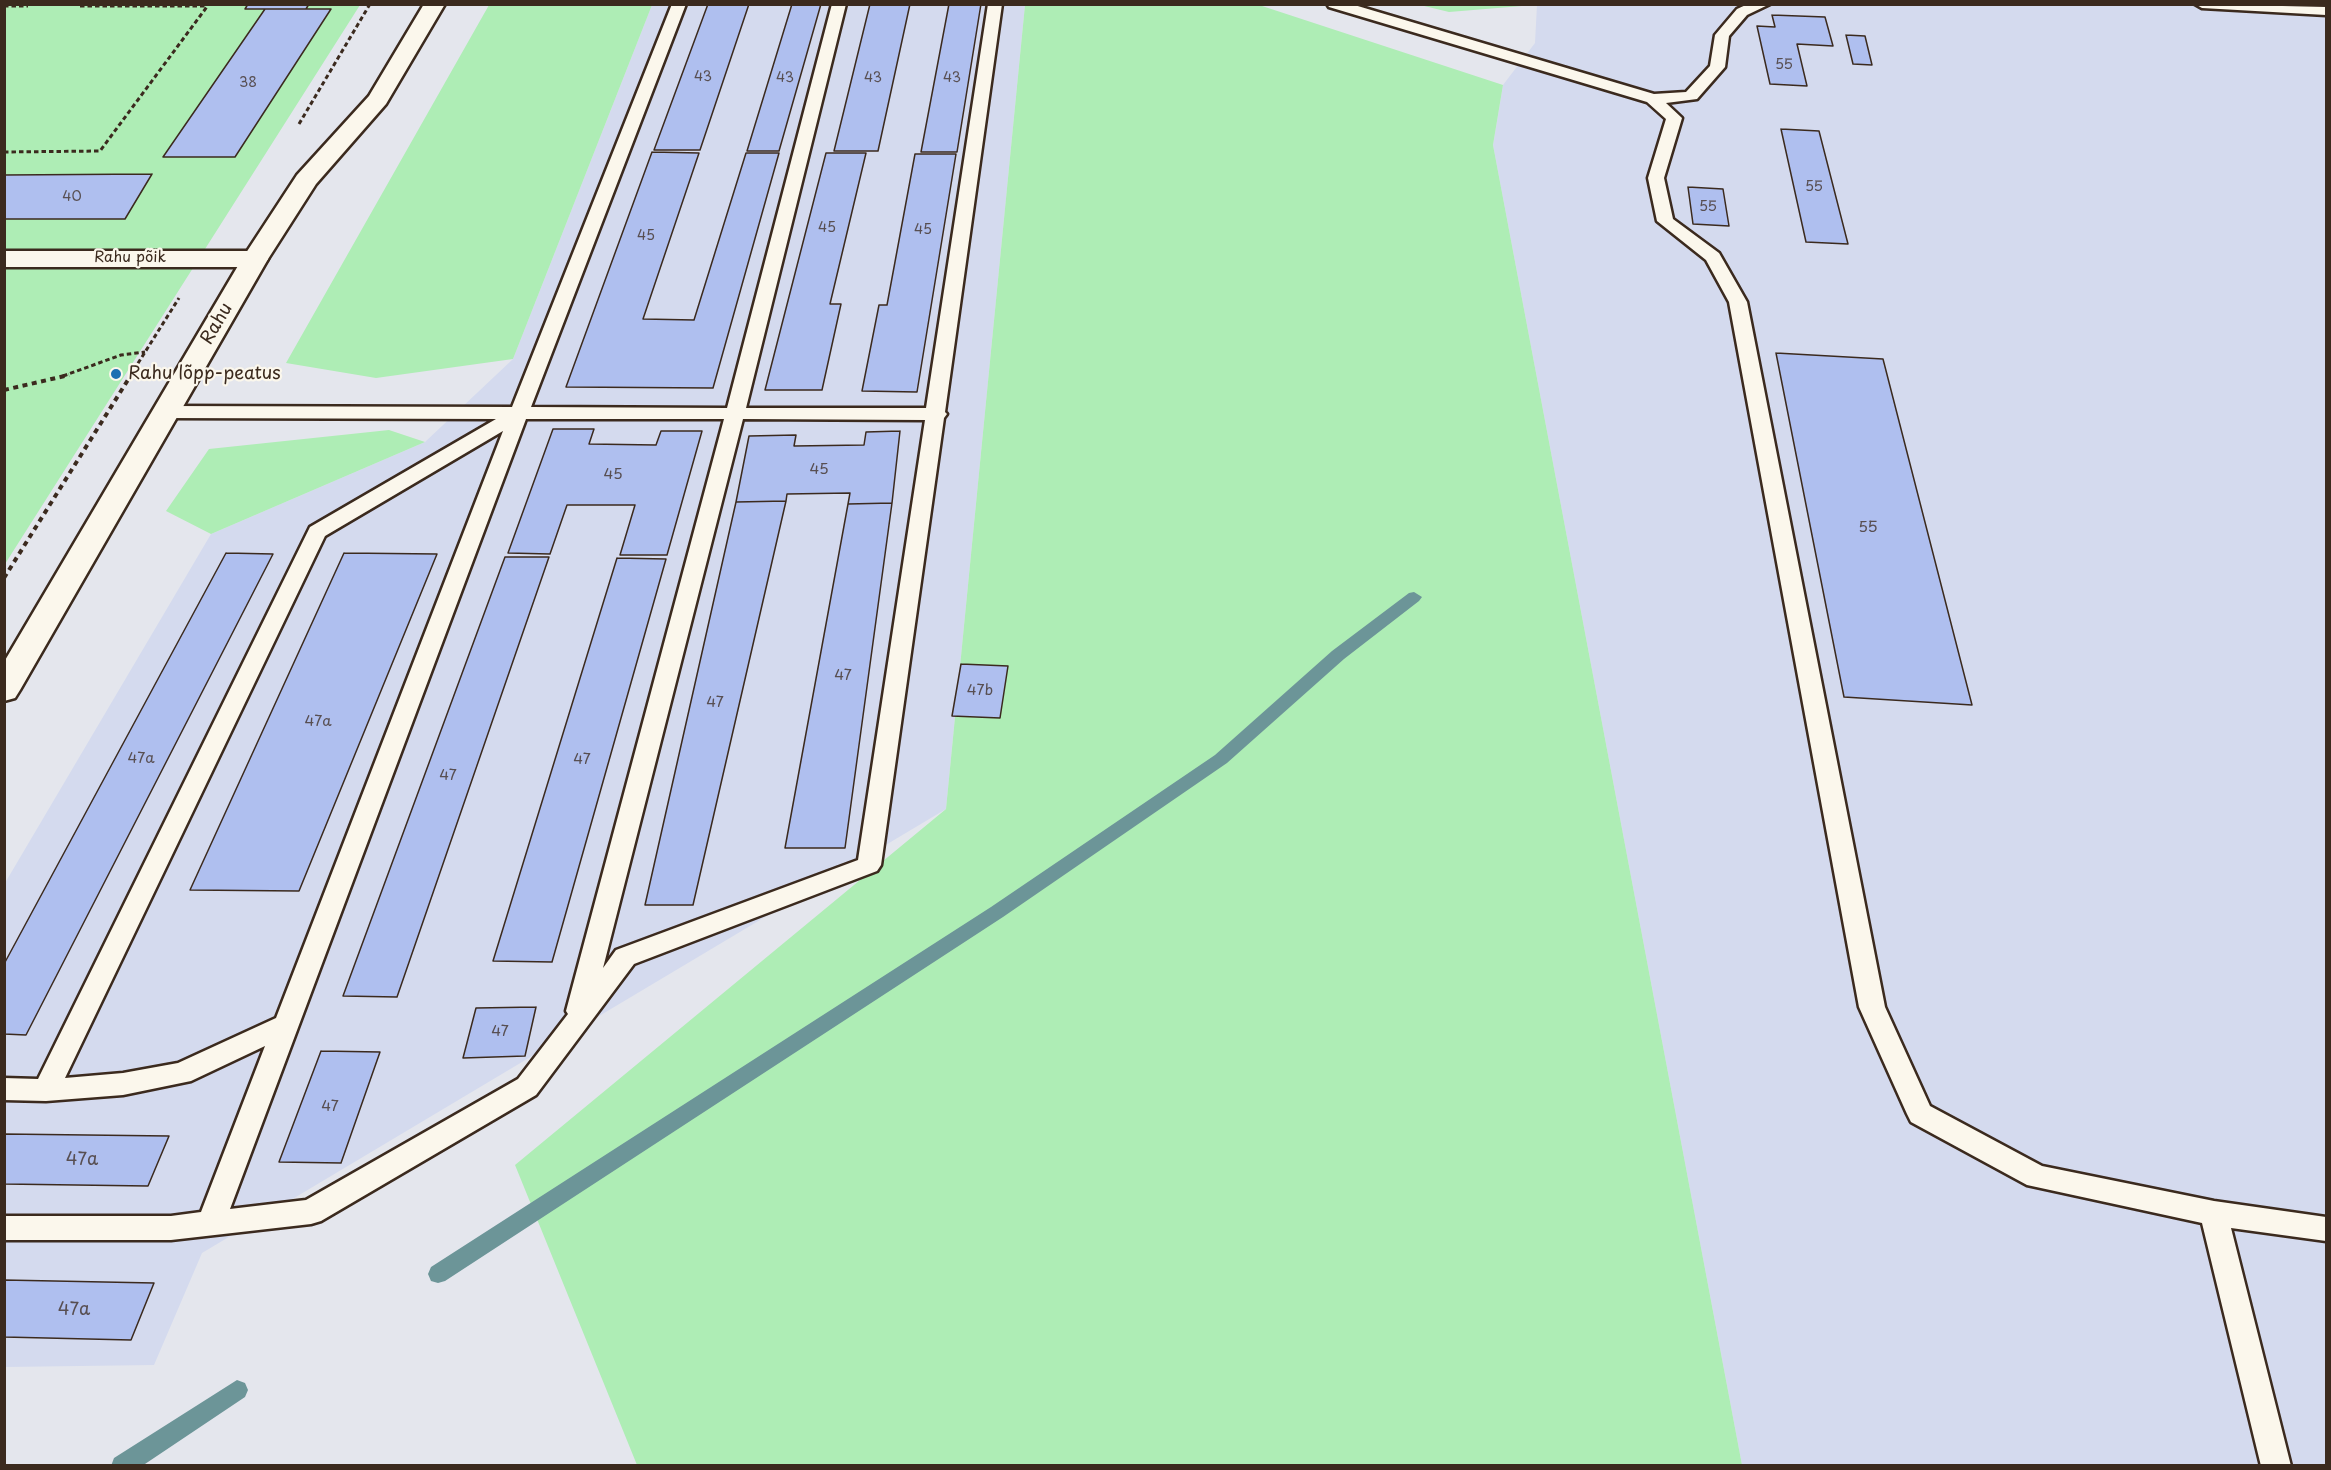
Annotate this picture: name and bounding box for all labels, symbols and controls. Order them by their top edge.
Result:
house number: 55 [1775,57,1793,73]
house number: 43 [694,69,712,85]
house number: 43 [776,70,794,86]
house number: 43 [864,70,882,86]
house number: 43 [943,70,961,86]
house number: 38 [239,75,257,91]
house number: 55 [1805,179,1823,195]
house number: 40 [62,189,82,205]
house number: 55 [1699,199,1717,215]
house number: 45 [818,220,836,236]
house number: 45 [914,222,932,238]
house number: 45 [637,228,655,244]
street label: Rahu põik [94,249,166,267]
street label: Rahu [197,299,237,349]
place label: Rahu lõpp-peatus [128,363,281,385]
marker: Rahu lõpp-peatus [109,367,123,381]
house number: 45 [809,461,829,479]
house number: 45 [603,466,623,484]
house number: 55 [1858,519,1878,537]
house number: 47 [834,667,852,685]
house number: 47b [967,682,993,700]
house number: 47 [706,694,724,712]
house number: 47a [305,713,331,731]
house number: 47a [128,750,154,768]
house number: 47 [573,751,591,769]
house number: 47 [439,767,457,785]
house number: 47 [491,1023,509,1041]
house number: 47 [321,1098,339,1116]
house number: 47a [66,1149,98,1171]
house number: 47a [58,1299,90,1321]

